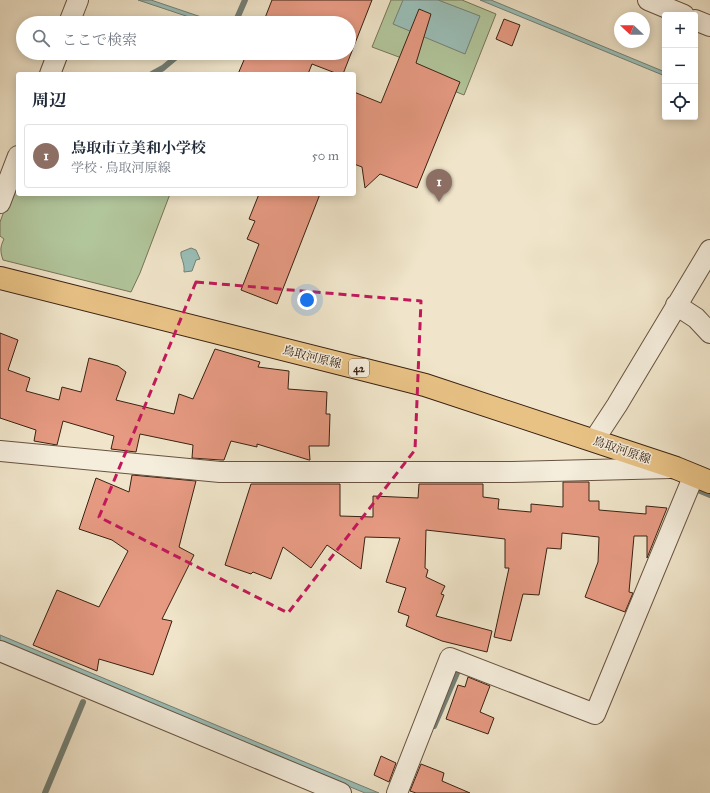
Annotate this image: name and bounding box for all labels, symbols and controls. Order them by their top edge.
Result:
north arrow [614,12,650,48]
map controls [662,12,698,120]
button: + [662,12,698,48]
search box [16,16,356,60]
icon: search [30,27,52,49]
text: ここで検索 [62,31,137,49]
button: − [662,48,698,84]
button: locate [662,84,698,120]
text: 周辺 [32,90,66,111]
text: 鳥取市立美和小学校 [71,139,206,157]
text: 1 [43,148,49,164]
text: 50 m [312,148,339,164]
text: 学校 · 鳥取河原線 [71,160,170,176]
pin: 1 [426,169,452,202]
your location [297,290,317,310]
street label: 鳥取河原線 [281,343,343,371]
road number: 42 [349,359,369,377]
street label: 鳥取河原線 [591,434,653,466]

